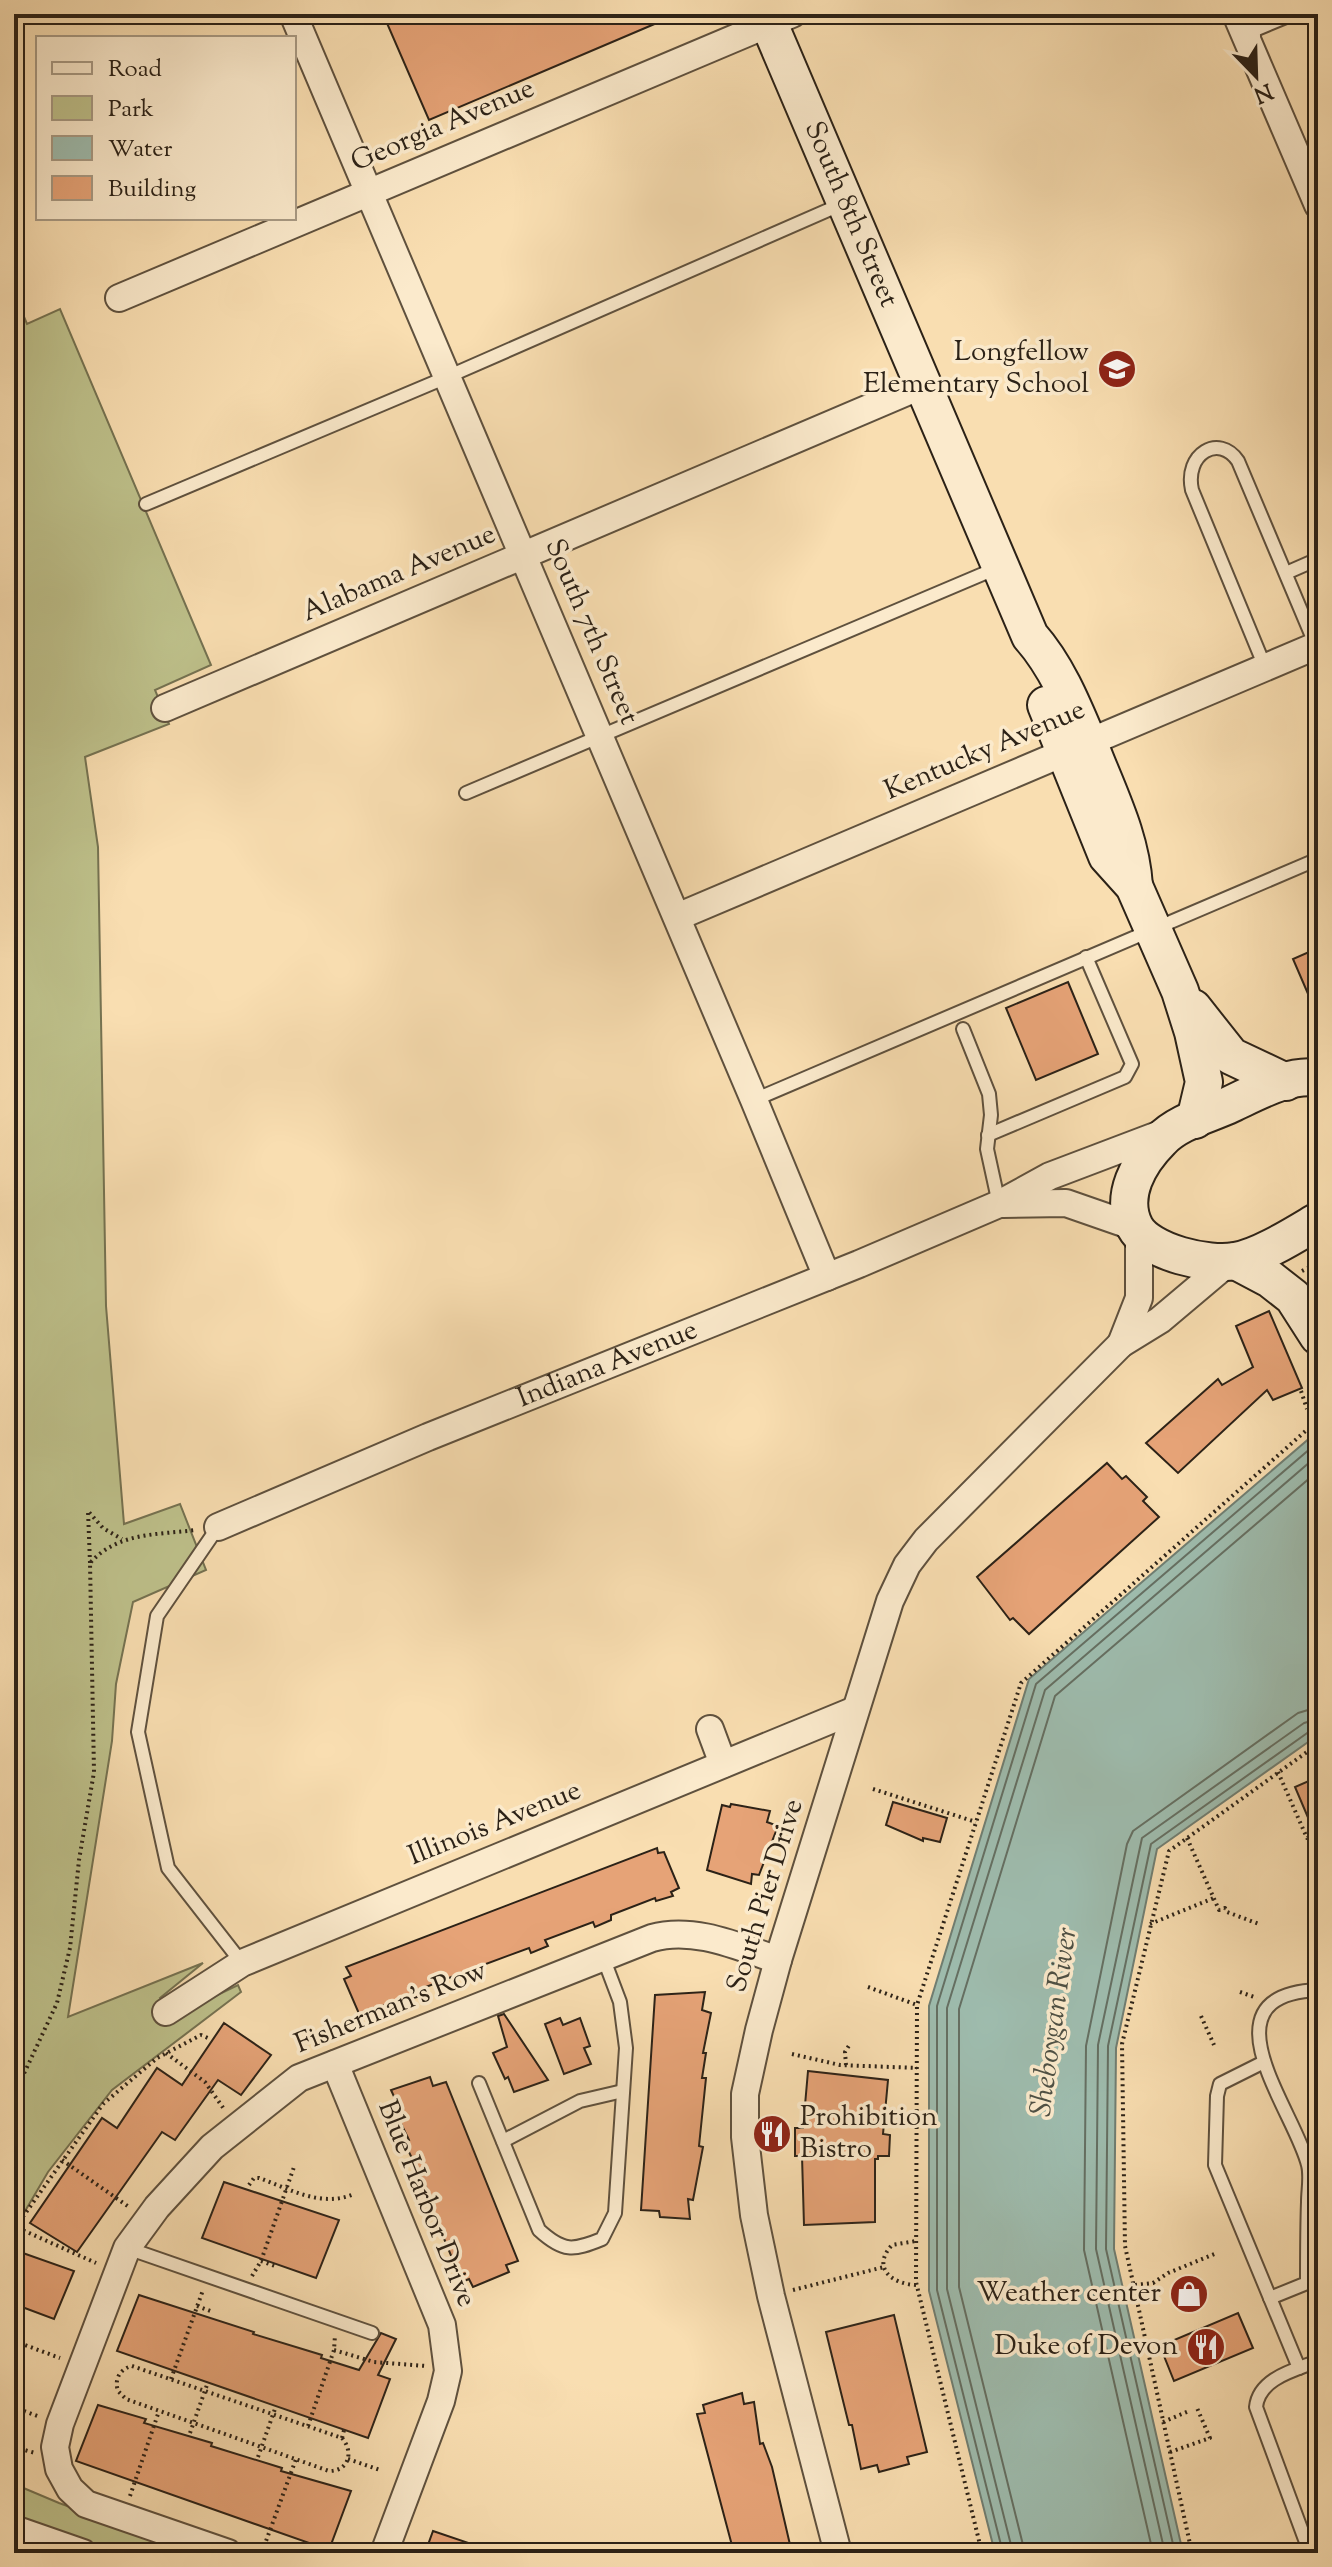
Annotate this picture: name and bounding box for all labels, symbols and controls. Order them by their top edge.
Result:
legend [36,36,296,220]
north arrow [1216,36,1296,116]
text: Road [108,53,162,87]
street label: Georgia Avenue [345,69,541,183]
text: N [1248,73,1277,110]
text: Park [108,93,154,127]
street label: South 8th Street [793,115,908,314]
text: Water [108,133,172,167]
text: Building [108,173,197,207]
place label: Longfellow Elementary School [863,333,1089,405]
school or university icon: Longfellow Elementary School [1096,348,1138,390]
street label: Alabama Avenue [296,515,502,633]
street label: South 7th Street [534,533,648,732]
street label: Kentucky Avenue [878,691,1092,811]
street label: Indiana Avenue [511,1311,704,1419]
street label: Illinois Avenue [403,1771,587,1877]
street label: South Pier Drive [718,1794,814,1998]
water label: Sheboygan River [1020,1924,1090,2119]
street label: Fisherman's Row [289,1951,493,2065]
street label: Blue Harbor Drive [366,2095,486,2313]
place label: Prohibition Bistro [800,2098,938,2170]
restaurant icon: Prohibition Bistro [751,2113,793,2155]
shop icon: Weather center [1168,2273,1210,2315]
place label: Weather center [977,2274,1161,2314]
restaurant icon: Duke of Devon [1185,2326,1227,2368]
place label: Duke of Devon [995,2327,1178,2367]

